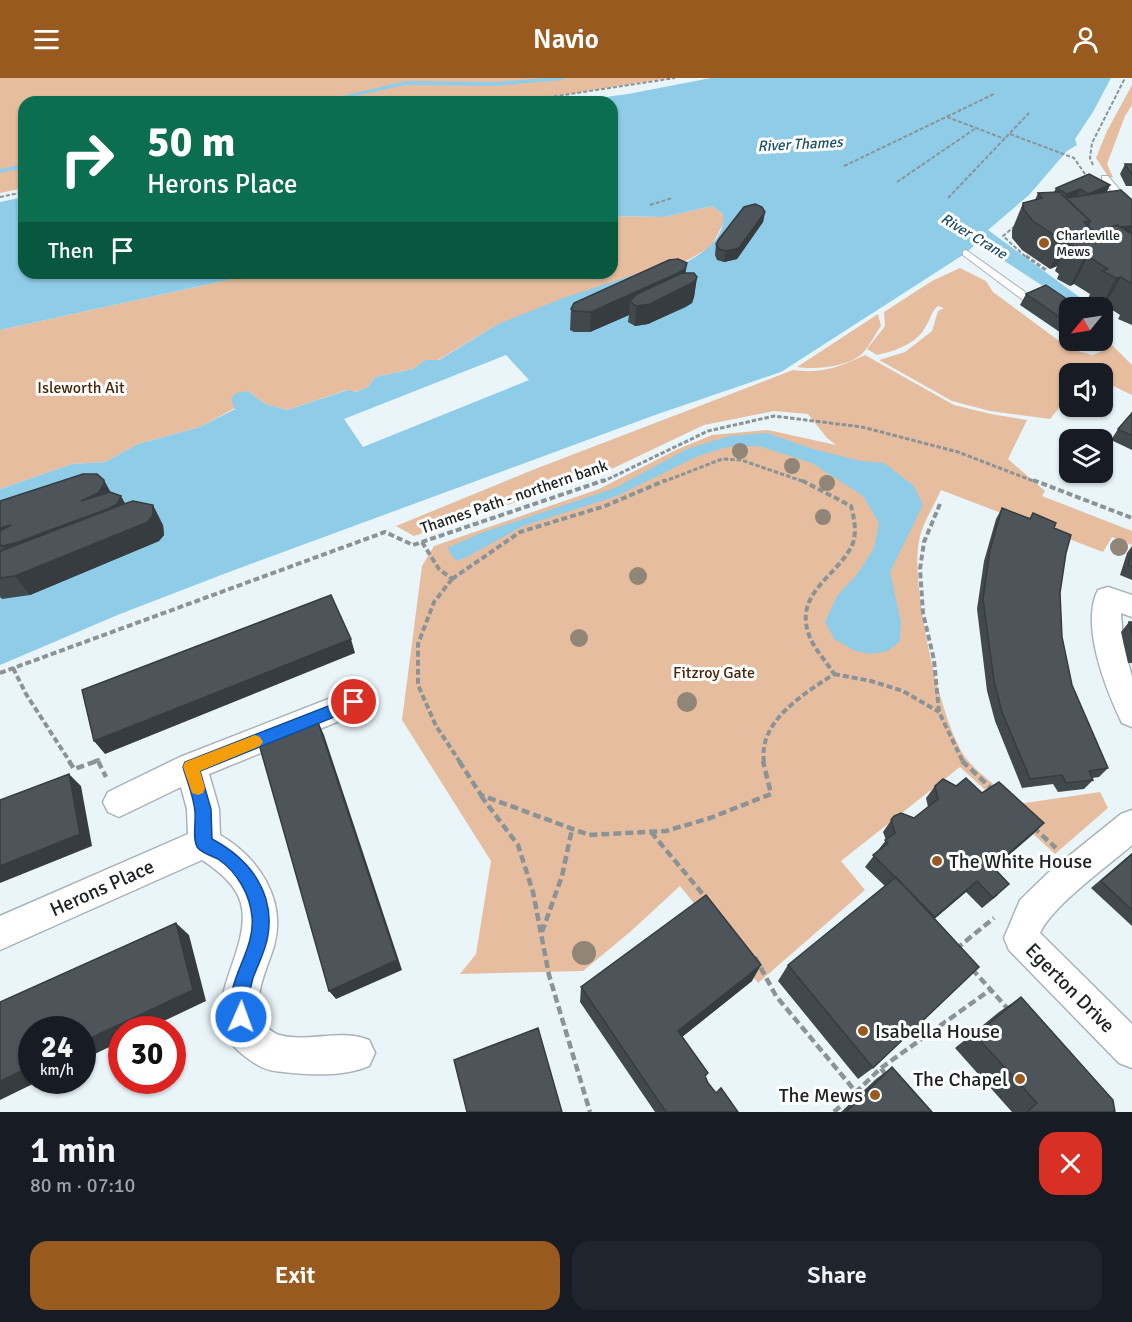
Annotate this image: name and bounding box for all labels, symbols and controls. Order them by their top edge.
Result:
icon: menu [30,23,63,56]
text: Navio [533,23,599,56]
icon: person [1069,23,1102,56]
text: 50 m [147,117,236,168]
icon: right [48,120,126,198]
water label: River Thames [757,133,844,155]
text: Herons Place [147,168,298,201]
water label: River Crane [938,209,1011,263]
place label: Charleville Mews [1056,227,1120,260]
icon: arrive [106,234,139,267]
marker: Charleville Mews [1037,236,1051,250]
text: Then [48,237,94,264]
north arrow [1059,297,1113,351]
map controls [1059,297,1113,483]
button: sound [1059,363,1113,417]
park label: Isleworth Ait [37,378,125,398]
button: layers [1059,429,1113,483]
street label: Thames Path - northern bank [418,456,610,538]
park label: Fitzroy Gate [673,663,755,683]
pin [328,676,379,727]
icon: arrive [337,685,370,718]
place label: The White House [949,849,1092,874]
street label: Herons Place [46,854,158,922]
marker: The White House [930,854,944,868]
street label: Egerton Drive [1020,938,1120,1038]
position arrow [209,985,273,1049]
speed limit sign: 30 [108,1016,186,1094]
place label: Isabella House [875,1019,1000,1044]
marker: Isabella House [856,1024,870,1038]
text: 24 [41,1029,73,1066]
text: km/h [40,1061,74,1079]
place label: The Chapel [913,1067,1008,1092]
marker: The Chapel [1013,1072,1027,1086]
place label: The Mews [779,1083,863,1108]
marker: The Mews [868,1088,882,1102]
text: 1 min [30,1128,116,1173]
button: close [1039,1132,1102,1195]
text: 80 m · 07:10 [30,1173,135,1198]
button: Exit [30,1241,560,1310]
button: Share [572,1241,1102,1310]

